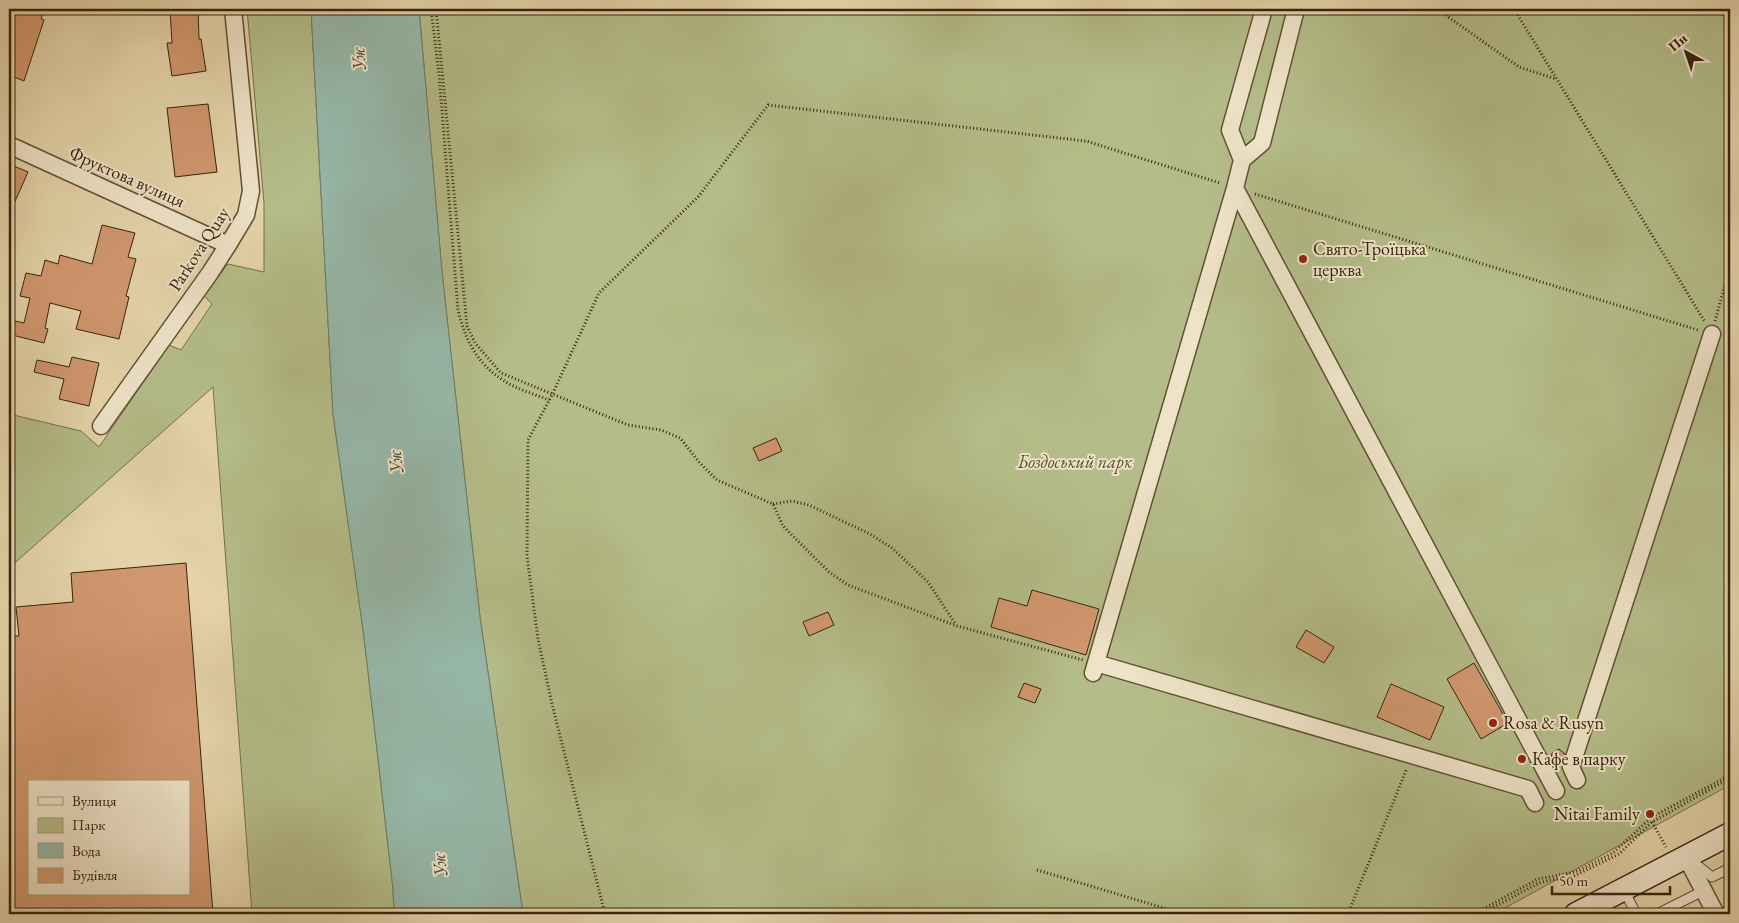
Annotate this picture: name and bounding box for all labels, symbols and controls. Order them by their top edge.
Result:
north arrow [1662,28,1712,78]
text: Пн [1665,29,1691,55]
water label: Уж [345,46,372,72]
street label: Фруктова вулиця [66,141,189,212]
street label: Parkova Quay [163,202,234,295]
place label: Свято-Троїцька церква [1313,237,1427,281]
marker: Свято-Троїцька церква [1297,253,1309,265]
water label: Уж [382,448,409,475]
park label: Боздоський парк [1017,450,1133,474]
place label: Rosa & Rusyn [1503,711,1604,734]
marker: Rosa & Rusyn [1487,717,1499,729]
place label: Кафе в парку [1532,747,1626,770]
marker: Кафе в парку [1516,753,1528,765]
legend [28,780,190,896]
text: Вулиця [72,791,117,810]
place label: Nitai Family [1554,802,1640,825]
marker: Nitai Family [1644,808,1656,820]
text: Парк [72,815,105,834]
text: Вода [72,841,101,860]
water label: Уж [426,851,453,878]
scale bar [1552,863,1669,895]
text: Будівля [72,865,118,884]
text: 50 m [1559,871,1588,890]

